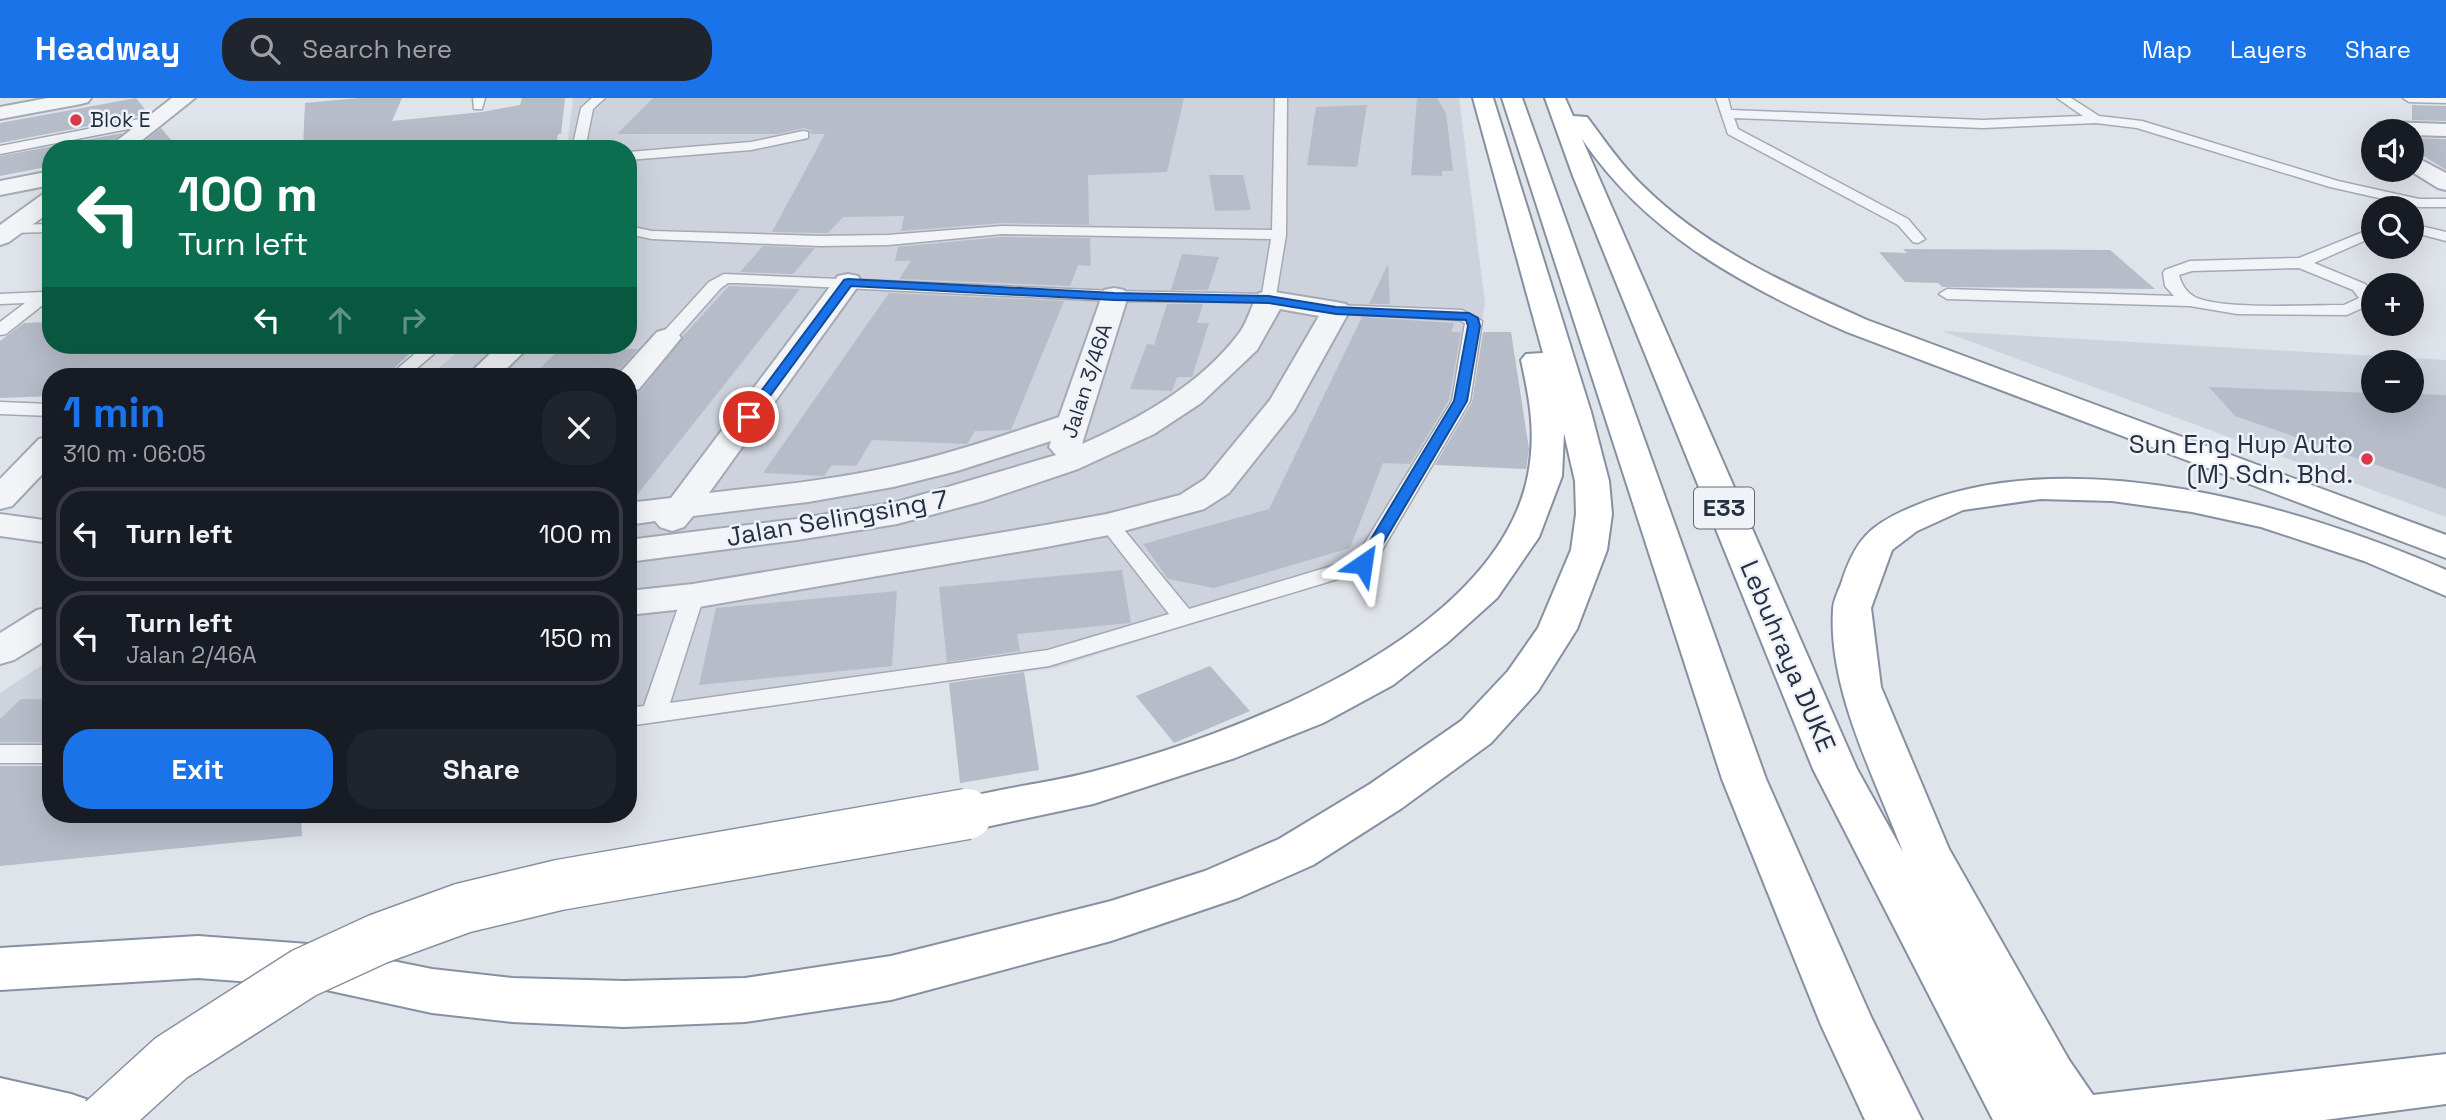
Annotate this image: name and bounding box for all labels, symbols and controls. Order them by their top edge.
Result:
search box [222,18,712,81]
text: Headway [35,28,180,70]
icon: search [246,30,284,68]
text: Search here [302,32,452,66]
text: Map [2142,34,2192,65]
text: Layers [2230,34,2307,65]
text: Share [2345,34,2411,65]
place label: Blok E [90,106,151,133]
marker: Blok E [68,112,84,128]
map controls [2361,119,2424,413]
button: sound [2361,119,2424,182]
text: 100 m [178,163,318,225]
icon: left [63,168,154,259]
button: search [2361,196,2424,259]
text: Turn left [178,224,308,264]
button: + [2361,273,2424,336]
icon: left [248,301,286,339]
icon: ahead [321,301,359,339]
icon: right [394,301,432,339]
street label: Jalan 3/46A [1055,320,1118,442]
button: − [2361,350,2424,413]
text: 1 min [63,386,166,439]
pin [719,387,779,447]
button: close [542,391,616,465]
icon: arrive [730,398,768,436]
place label: Sun Eng Hup Auto (M) Sdn. Bhd. [2129,427,2353,491]
text: 310 m · 06:05 [63,439,206,469]
marker: Sun Eng Hup Auto (M) Sdn. Bhd. [2359,451,2375,467]
street label: Jalan Selingsing 7 [724,482,950,554]
road number: E33 [1694,488,1754,528]
icon: left [67,515,105,553]
text: Turn left [126,517,233,551]
text: 100 m [539,517,612,551]
position arrow [1326,527,1400,601]
street label: Lebuhraya DUKE [1732,555,1844,757]
text: Turn left [126,606,233,640]
icon: left [67,619,105,657]
text: 150 m [540,621,612,655]
text: Jalan 2/46A [126,640,257,670]
button: Exit [63,729,333,809]
button: Share [347,729,616,809]

